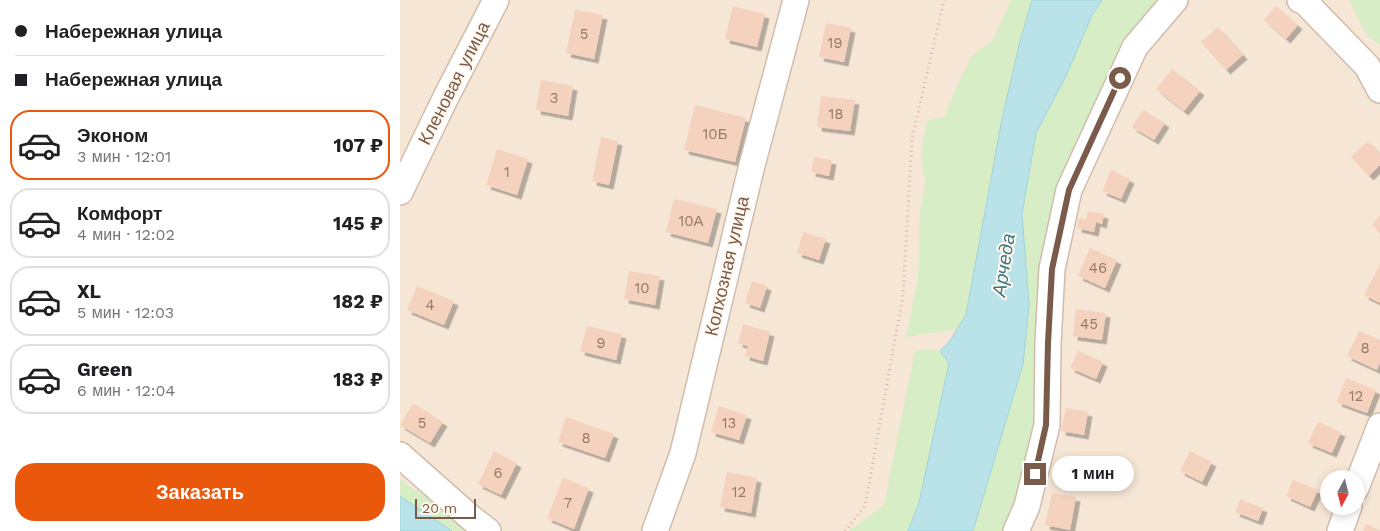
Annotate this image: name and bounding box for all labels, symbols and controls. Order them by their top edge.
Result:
street label: Кленовая улица [413,17,494,148]
text: Набережная улица [45,20,222,43]
house number: 5 [580,25,588,43]
house number: 19 [827,34,843,52]
route start [1109,67,1131,89]
text: Набережная улица [45,68,222,91]
house number: 3 [550,89,558,107]
house number: 18 [828,105,844,123]
icon: car [17,123,62,168]
text: Эконом [77,124,148,147]
house number: 10Б [702,125,728,143]
text: 107 ₽ [333,134,383,157]
text: 3 мин · 12:01 [77,147,171,166]
house number: 1 [504,163,510,181]
street label: Колхозная улица [700,193,753,338]
icon: car [17,201,62,246]
text: Комфорт [77,202,162,225]
text: 145 ₽ [333,212,383,235]
house number: 10А [678,212,704,230]
text: 4 мин · 12:02 [77,225,175,244]
water label: Арчеда [987,232,1020,299]
house number: 46 [1089,259,1107,277]
icon: car [17,279,62,324]
house number: 10 [634,279,650,297]
text: XL [77,280,101,303]
text: 182 ₽ [333,290,383,313]
house number: 4 [425,296,435,314]
text: 5 мин · 12:03 [77,303,174,322]
house number: 45 [1080,315,1098,333]
house number: 9 [596,334,606,352]
house number: 8 [1360,339,1370,357]
icon: car [17,357,62,402]
text: Green [77,358,133,381]
text: 183 ₽ [333,368,383,391]
text: 6 мин · 12:04 [77,381,175,400]
house number: 12 [1349,387,1363,405]
house number: 5 [418,414,426,432]
house number: 13 [722,414,736,432]
house number: 8 [581,429,591,447]
callout: 1 мин [1052,456,1135,492]
button: Заказать [15,463,385,521]
route end [1024,463,1046,485]
house number: 6 [493,464,503,482]
text: 1 мин [1072,464,1114,483]
north arrow [1320,470,1365,515]
map controls [1320,470,1365,515]
house number: 12 [732,483,746,501]
house number: 7 [564,494,572,512]
scale bar [415,496,476,519]
text: 20 m [422,500,457,516]

